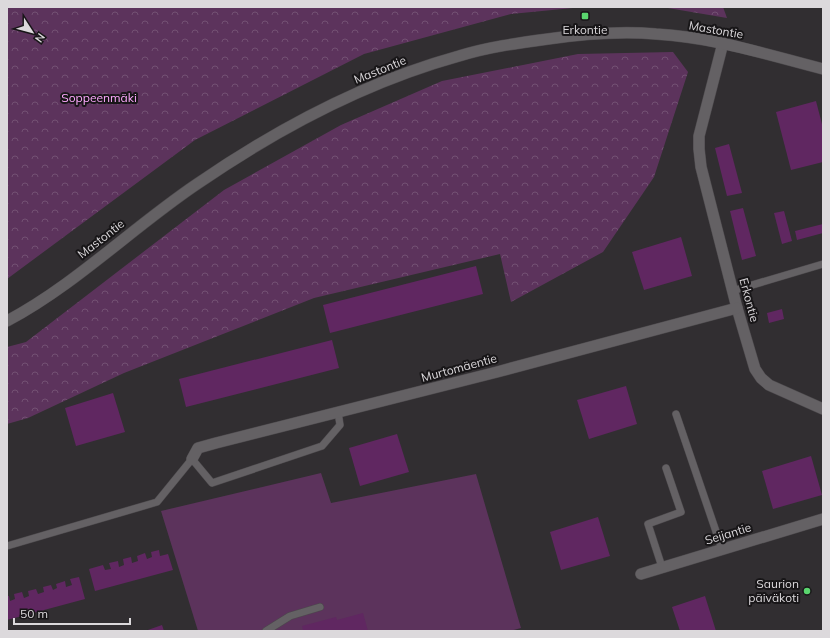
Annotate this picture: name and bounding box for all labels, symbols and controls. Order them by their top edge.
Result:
marker: Erkontie [580,11,590,21]
north arrow [12,12,52,52]
street label: Mastontie [688,17,744,42]
place label: Erkontie [563,22,607,37]
text: N [32,30,48,45]
street label: Mastontie [352,52,408,87]
park label: Soppeenmäki [61,90,137,105]
street label: Mastontie [74,216,127,261]
street label: Erkontie [736,276,763,324]
street label: Murtomäentie [419,350,498,385]
street label: Seijantie [703,519,753,548]
place label: Saurion päiväkoti [748,576,799,605]
marker: Saurion päiväkoti [802,586,812,596]
scale bar [14,600,130,626]
text: 50 m [20,606,48,621]

